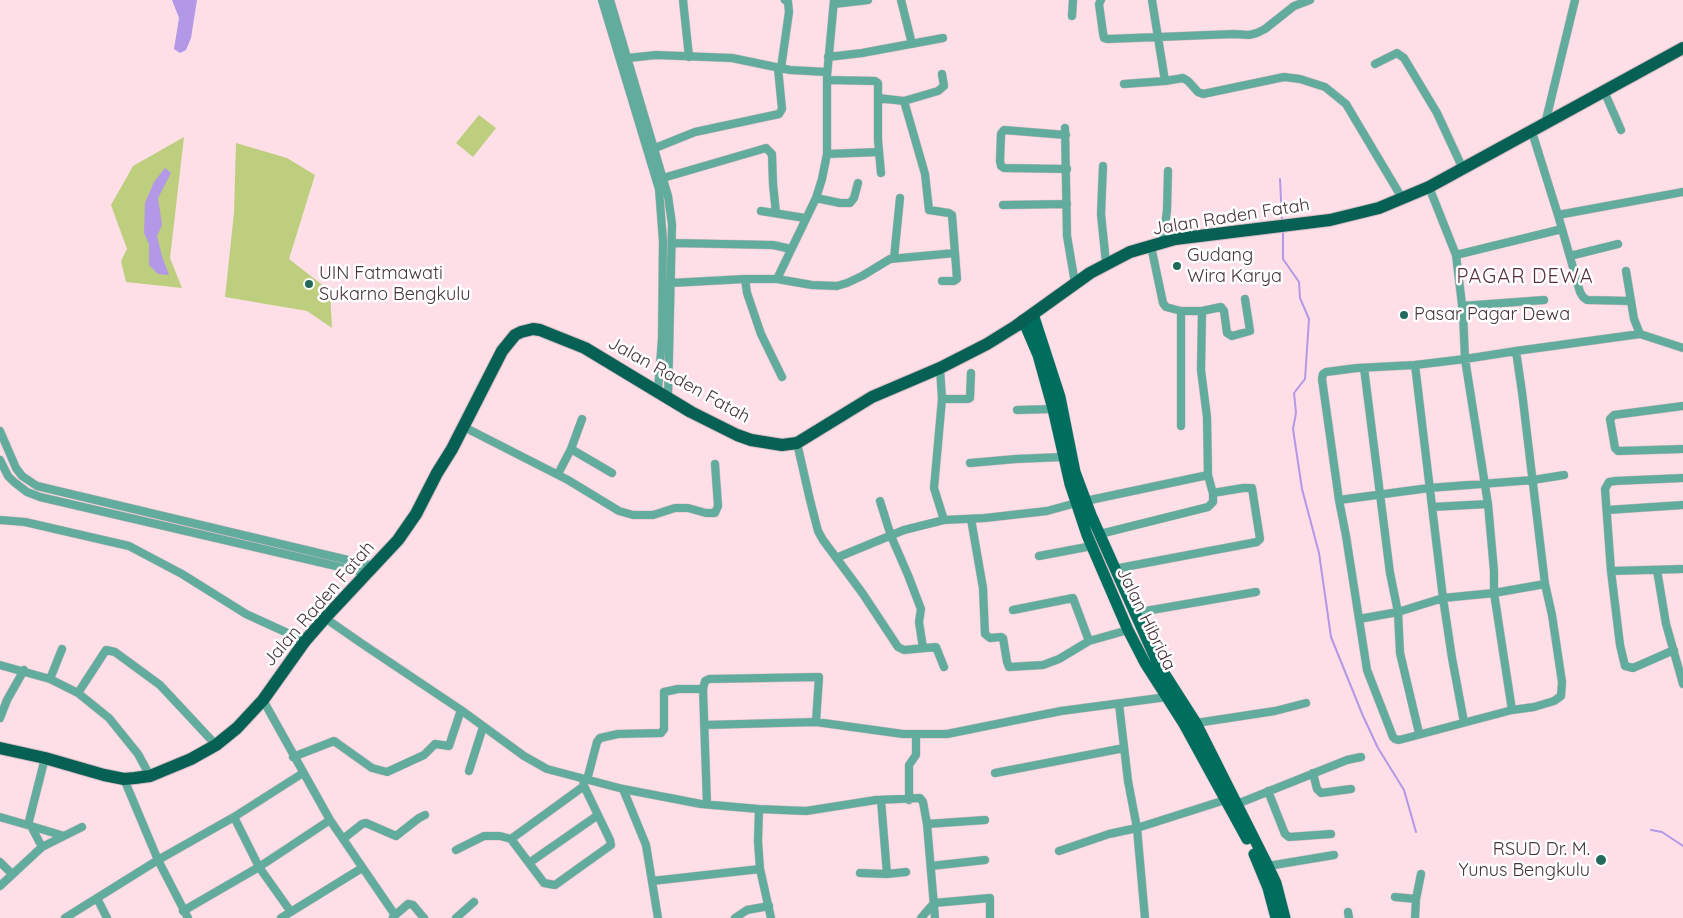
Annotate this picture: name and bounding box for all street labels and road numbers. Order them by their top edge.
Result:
street label: Jalan Raden Fatah [1151,194,1311,240]
street label: Jalan Raden Fatah [604,332,754,428]
street label: Jalan Raden Fatah [259,537,379,671]
street label: Jalan Hibrida [1112,564,1180,674]

